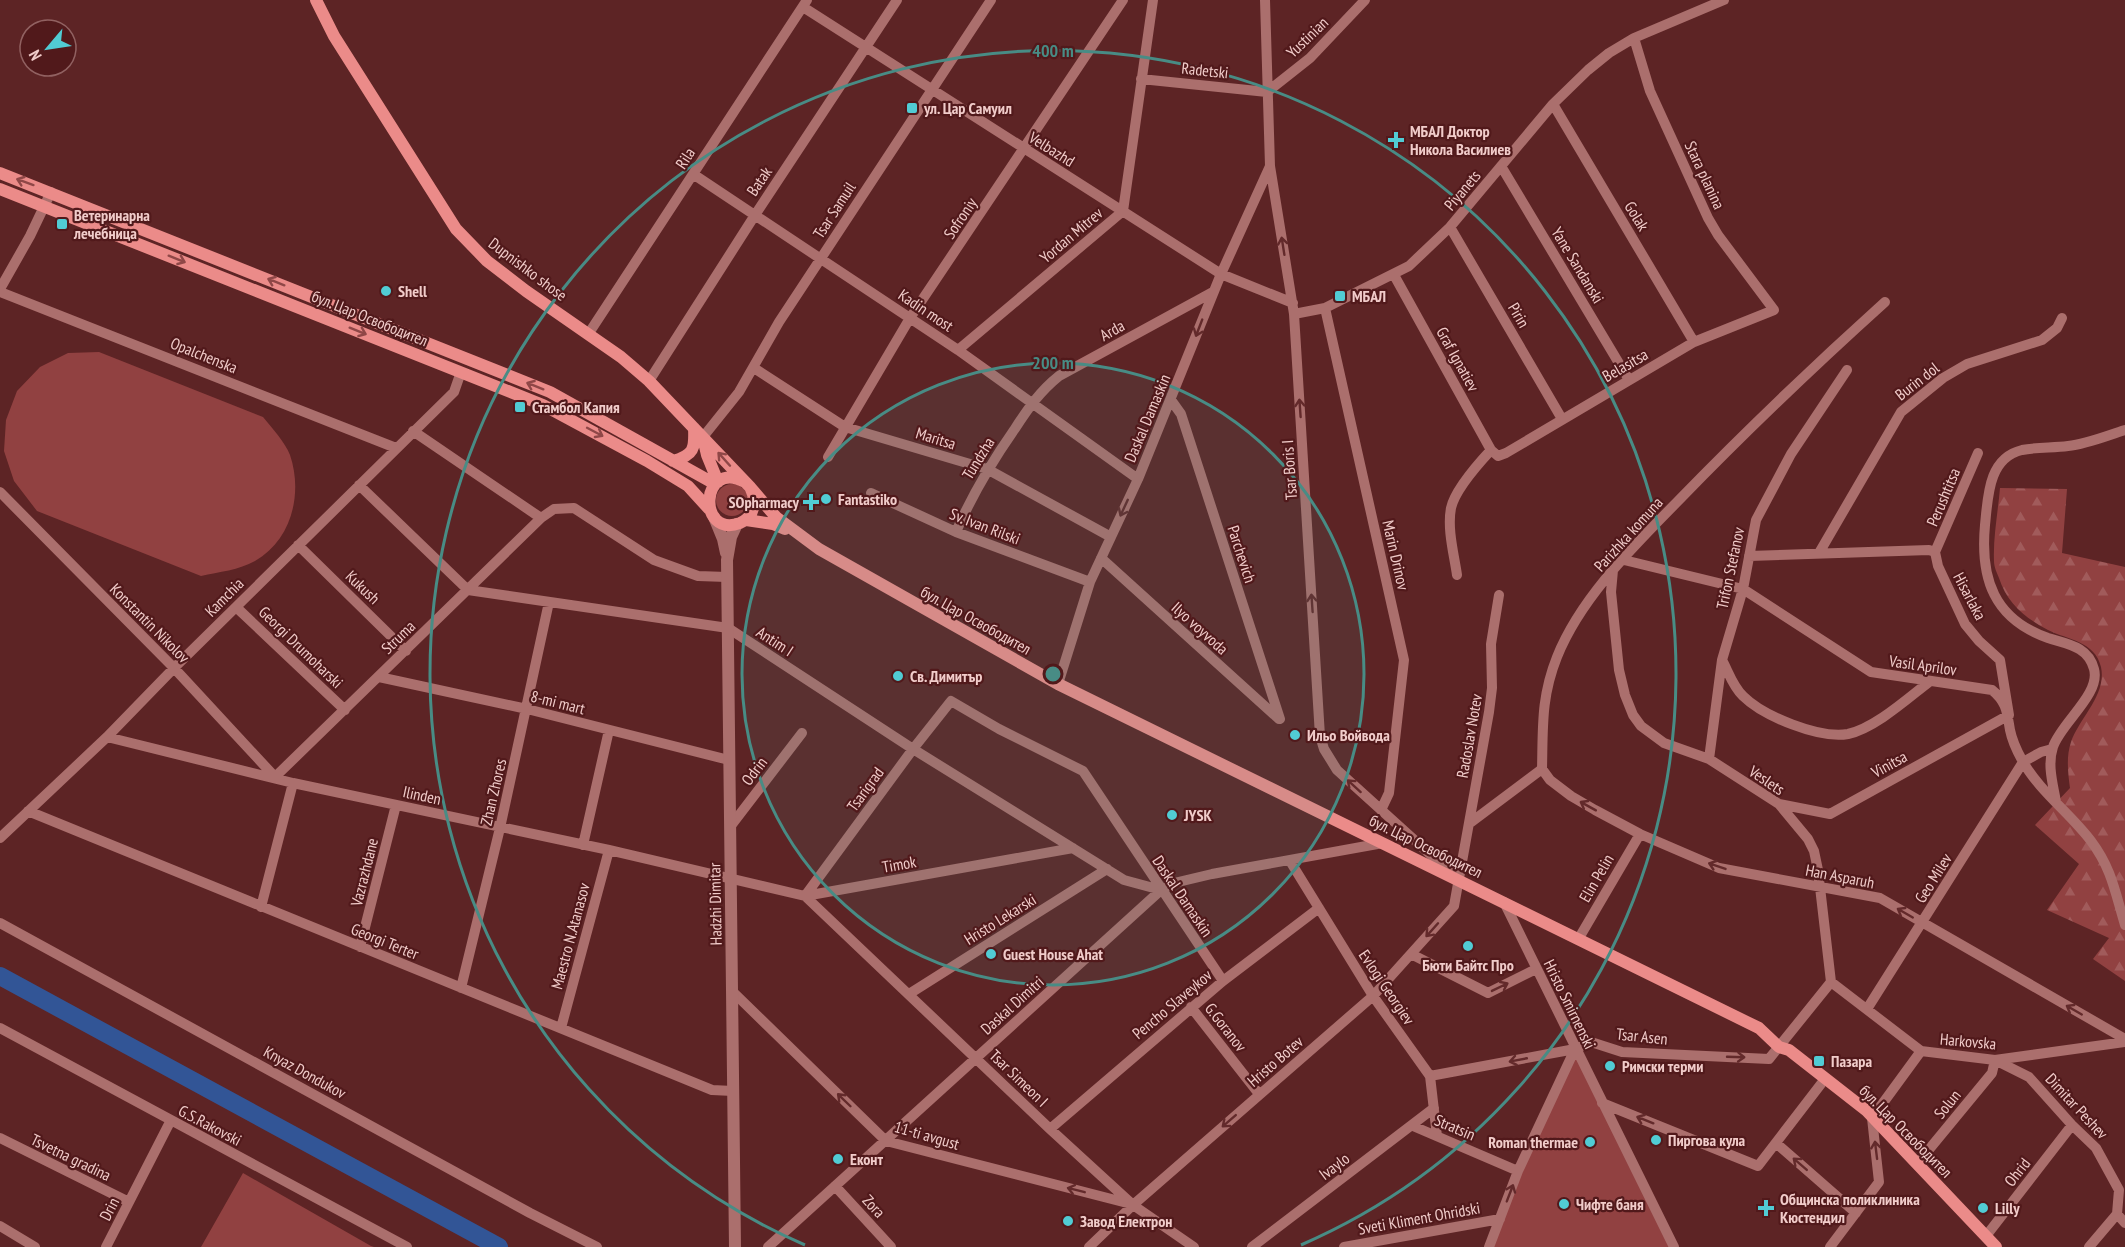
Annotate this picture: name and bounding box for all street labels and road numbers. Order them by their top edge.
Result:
street label: Yustinian [1282,12,1332,62]
street label: Radetski [1181,58,1229,82]
street label: Velbazhd [1025,127,1079,171]
street label: Stara planina [1681,138,1729,212]
street label: Rila [671,144,699,172]
street label: Batak [742,162,776,199]
street label: Piyanets [1439,166,1485,214]
street label: Tsar Samuil [808,178,860,242]
street label: Sofroniy [939,194,981,242]
street label: Golak [1620,198,1654,235]
street label: Yordan Mitrev [1035,202,1107,267]
street label: Yane Sandanski [1547,223,1609,307]
street label: Dupnishko shose [485,233,571,305]
street label: Kadin most [895,284,958,336]
street label: бул. Цар Освободител [309,286,431,350]
street label: Pirin [1504,299,1534,331]
street label: Arda [1096,315,1128,345]
street label: Graf Ignatiev [1432,323,1484,395]
street label: Opalchenska [168,333,240,377]
street label: Belasitsa [1599,344,1651,386]
street label: Burin dol [1891,357,1943,404]
street label: Daskal Damaskin [1119,371,1175,465]
street label: Maritsa [914,422,958,454]
street label: Tundzha [957,433,999,483]
street label: Tsar Boris I [1277,439,1301,501]
street label: Perushtitsa [1922,465,1964,529]
street label: Parizhka komuna [1589,493,1667,575]
street label: Sv. Ivan Rilski [947,503,1023,549]
street label: Marin Drinov [1378,518,1414,593]
street label: Parchevich [1223,523,1261,585]
street label: Trifon Stefanov [1712,524,1749,611]
street label: Kukush [342,566,384,608]
street label: Hisarlaka [1949,569,1991,623]
street label: Kamchia [200,573,248,621]
street label: Konstantin Nikolov [106,579,195,668]
street label: бул. Цар Освободител [917,581,1035,659]
street label: Ilyo voyvoda [1168,597,1232,659]
street label: Georgi Drumoharski [255,602,347,692]
street label: Struma [377,616,419,658]
street label: Antim I [753,622,797,660]
street label: Vasil Aprilov [1887,650,1959,680]
street label: 8-mi mart [529,686,588,719]
street label: Radoslav Notev [1452,692,1486,780]
street label: Vinitsa [1867,746,1910,782]
street label: Odrin [737,753,771,789]
street label: Zhan Zhores [476,757,510,827]
street label: Veslets [1744,760,1789,799]
street label: Tsarigrad [842,763,888,815]
street label: Ilinden [401,781,443,809]
street label: бул. Цар Освободител [1366,810,1486,882]
street label: Vazrazhdane [346,836,382,909]
street label: Geo Milev [1910,849,1956,906]
street label: Elin Pelin [1574,850,1618,906]
street label: Timok [880,851,918,877]
street label: Daskal Damaskin [1149,852,1217,940]
street label: Han Asparuh [1804,860,1876,892]
street label: Hadzhi Dimitar [704,862,726,945]
street label: Maestro N.Atanasov [546,880,594,991]
street label: Hristo Lekarski [960,889,1040,949]
street label: Georgi Terter [348,918,422,964]
street label: Evlogi Georgiev [1355,946,1420,1029]
street label: Hristo Smirnenski [1540,956,1600,1052]
street label: Pencho Slaveykov [1128,964,1217,1043]
street label: Daskal Dimitri [976,971,1048,1039]
street label: G.Goranov [1201,999,1252,1056]
street label: Tsar Asen [1615,1023,1669,1049]
street label: Harkovska [1939,1029,1997,1053]
street label: Hristo Botev [1243,1031,1308,1091]
street label: Knyaz Dondukov [260,1041,350,1103]
street label: Tsar Simeon I [986,1045,1052,1111]
street label: Dimitar Peshev [2041,1069,2113,1144]
street label: бул. Цар Освободител [1855,1080,1957,1182]
street label: Solun [1929,1085,1965,1123]
street label: G.S.Rakovski [175,1100,245,1150]
street label: Stratsin [1432,1110,1478,1144]
street label: 11-ti avgust [892,1116,962,1154]
street label: Tsvetna gradina [28,1129,114,1185]
street label: Ivaylo [1315,1148,1353,1184]
street label: Ohrid [2000,1154,2034,1190]
street label: Zora [858,1190,890,1222]
street label: Drin [95,1194,123,1224]
street label: Sveti Kliment Ohridski [1356,1197,1482,1239]

